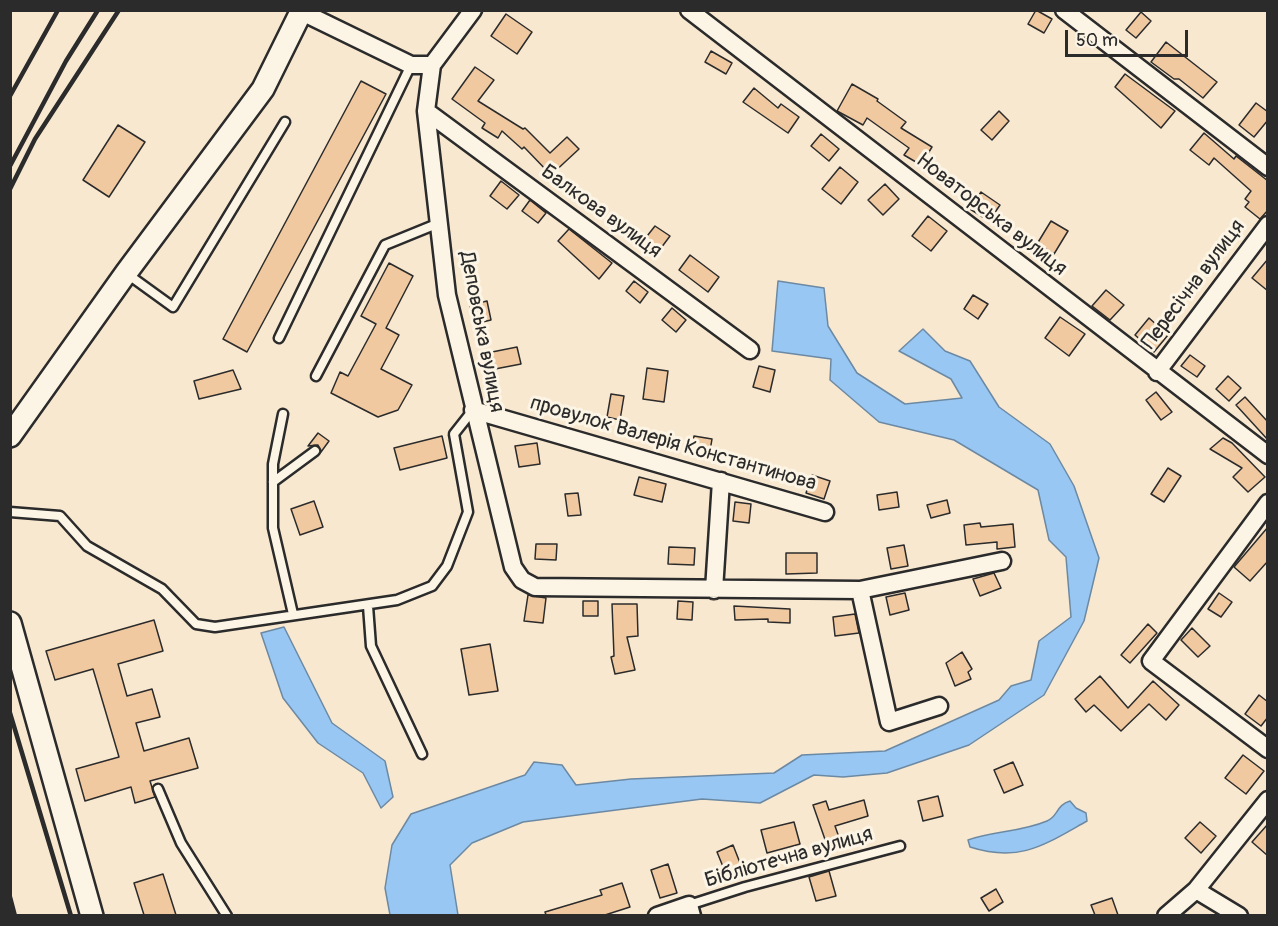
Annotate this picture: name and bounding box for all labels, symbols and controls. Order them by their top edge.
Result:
scale bar [1068,18,1191,56]
text: 50 m [1076,29,1118,52]
street label: Новаторська вулиця [911,148,1071,282]
street label: Балкова вулиця [536,160,666,264]
street label: Пересічна вулиця [1137,215,1251,355]
street label: Деповська вулиця [453,249,509,415]
street label: провулок Валерія Константинова [527,391,819,497]
street label: Бібліотечна вулиця [702,822,876,894]

